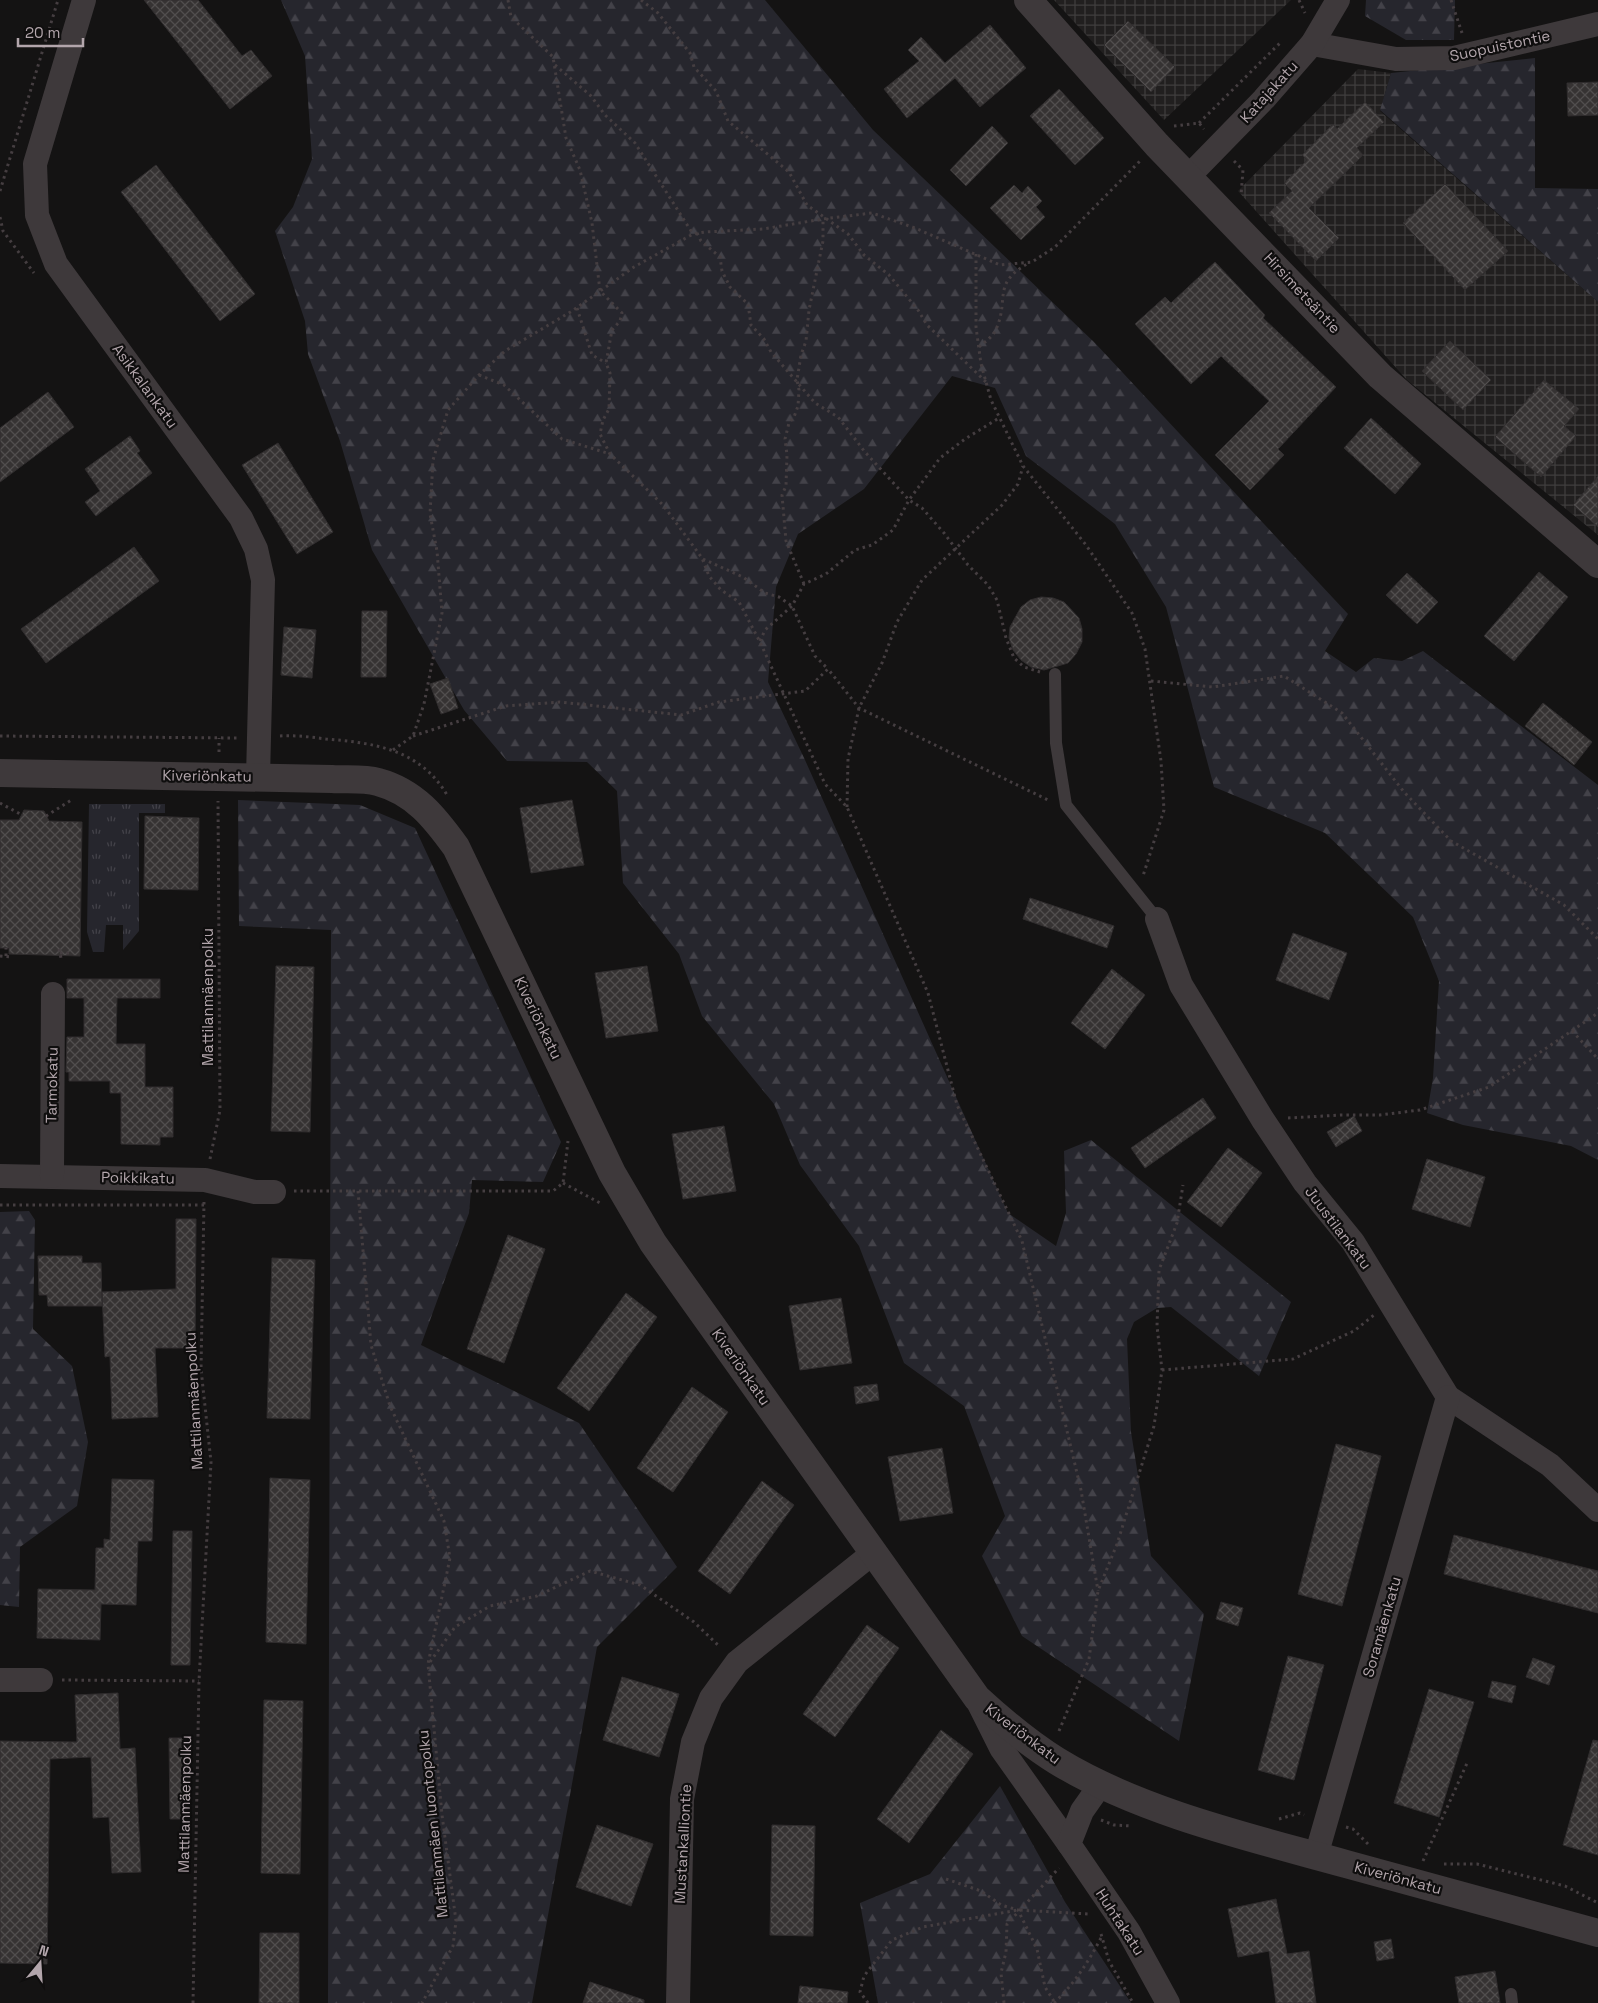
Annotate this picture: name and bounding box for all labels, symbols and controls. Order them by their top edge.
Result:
scale bar [18,15,82,47]
text: 20 m [25,23,60,42]
street label: Suopuistontie [1448,26,1552,65]
street label: Katajakatu [1236,57,1302,127]
street label: Hirsimetsäntie [1260,248,1345,337]
street label: Asikkalankatu [109,340,182,431]
street label: Kiveriönkatu [162,765,252,786]
street label: Mattilanmäenpolku [198,928,217,1066]
street label: Kiveriönkatu [510,973,567,1062]
street label: Tarmokatu [41,1047,62,1123]
street label: Poikkikatu [101,1167,175,1188]
street label: Juustilankatu [1301,1183,1376,1273]
street label: Kiveriönkatu [708,1325,775,1409]
street label: Mattilanmäenpolku [180,1332,207,1470]
street label: Soramäenkatu [1358,1574,1405,1679]
street label: Kiveriönkatu [982,1699,1065,1768]
street label: Mattilanmäen luontopolku [413,1729,452,1919]
street label: Mattilanmäenpolku [174,1735,195,1873]
street label: Mustankalliontie [670,1784,695,1904]
street label: Kiveriönkatu [1352,1857,1444,1898]
street label: Huhtakatu [1092,1885,1149,1959]
north arrow [15,1938,65,1988]
text: N [37,1941,51,1961]

